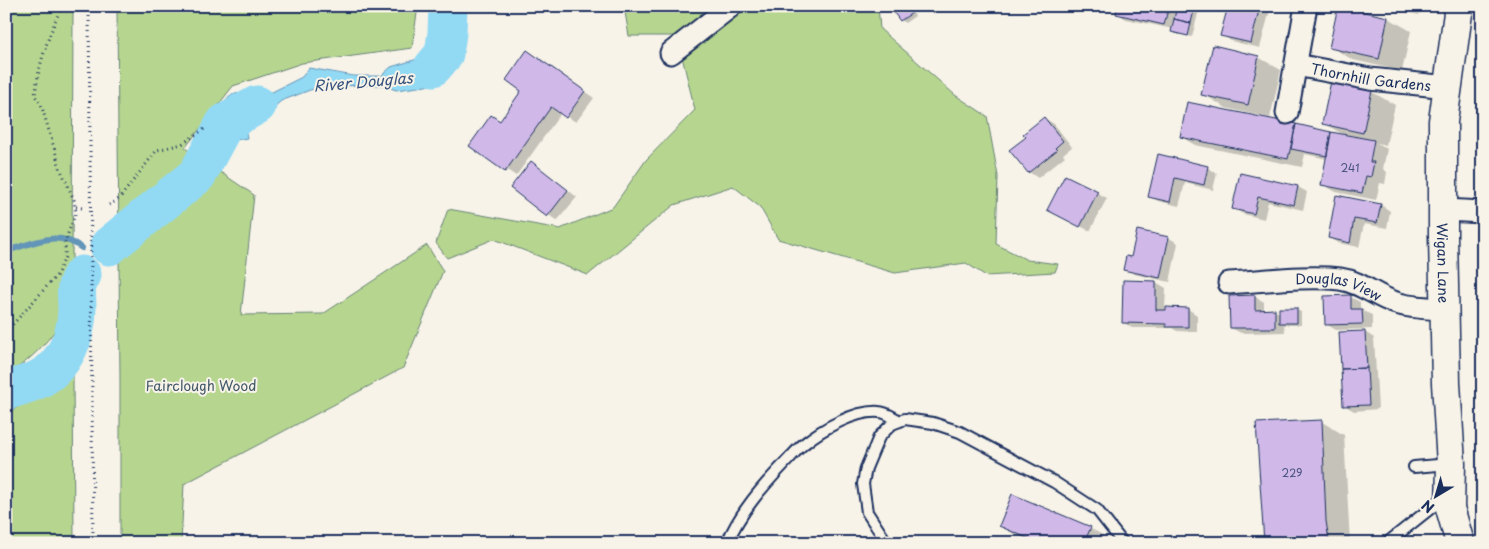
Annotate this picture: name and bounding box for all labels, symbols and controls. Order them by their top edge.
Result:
street label: Thornhill Gardens [1309,58,1432,96]
water label: River Douglas [312,65,415,97]
house number: 241 [1340,159,1360,176]
street label: Wigan Lane [1433,223,1455,303]
street label: Douglas View [1295,267,1386,306]
park label: Fairclough Wood [146,375,256,396]
house number: 229 [1281,464,1303,481]
north arrow [1412,472,1462,522]
text: N [1417,495,1439,518]

